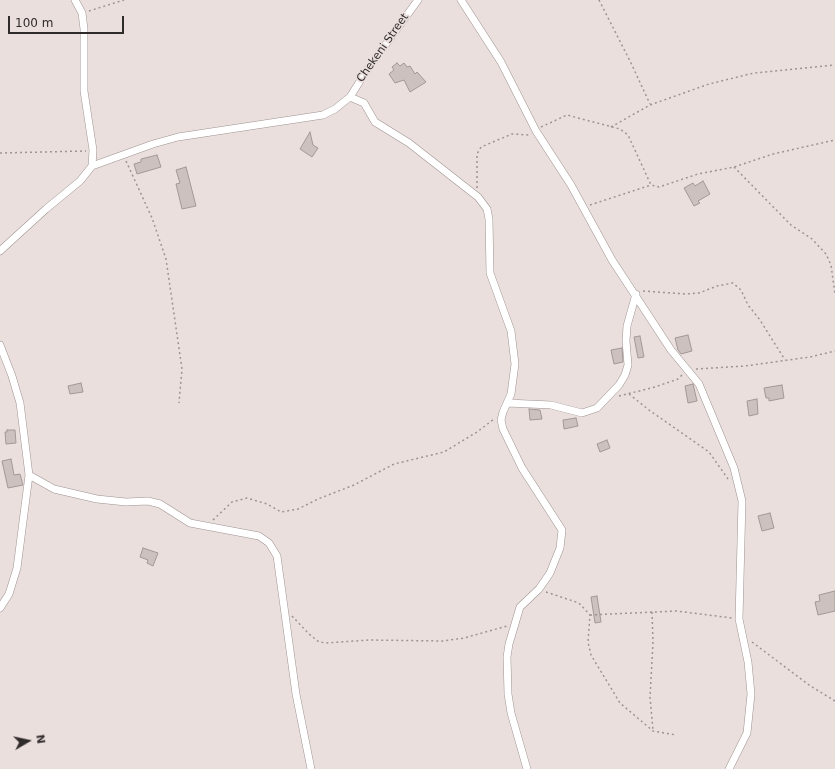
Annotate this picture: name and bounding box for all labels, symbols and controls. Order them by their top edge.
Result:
scale bar [10,8,126,34]
street label: Chekeni Street [354,11,412,85]
text: 100 m [15,16,53,30]
north arrow [8,721,48,761]
text: N [33,733,47,745]

